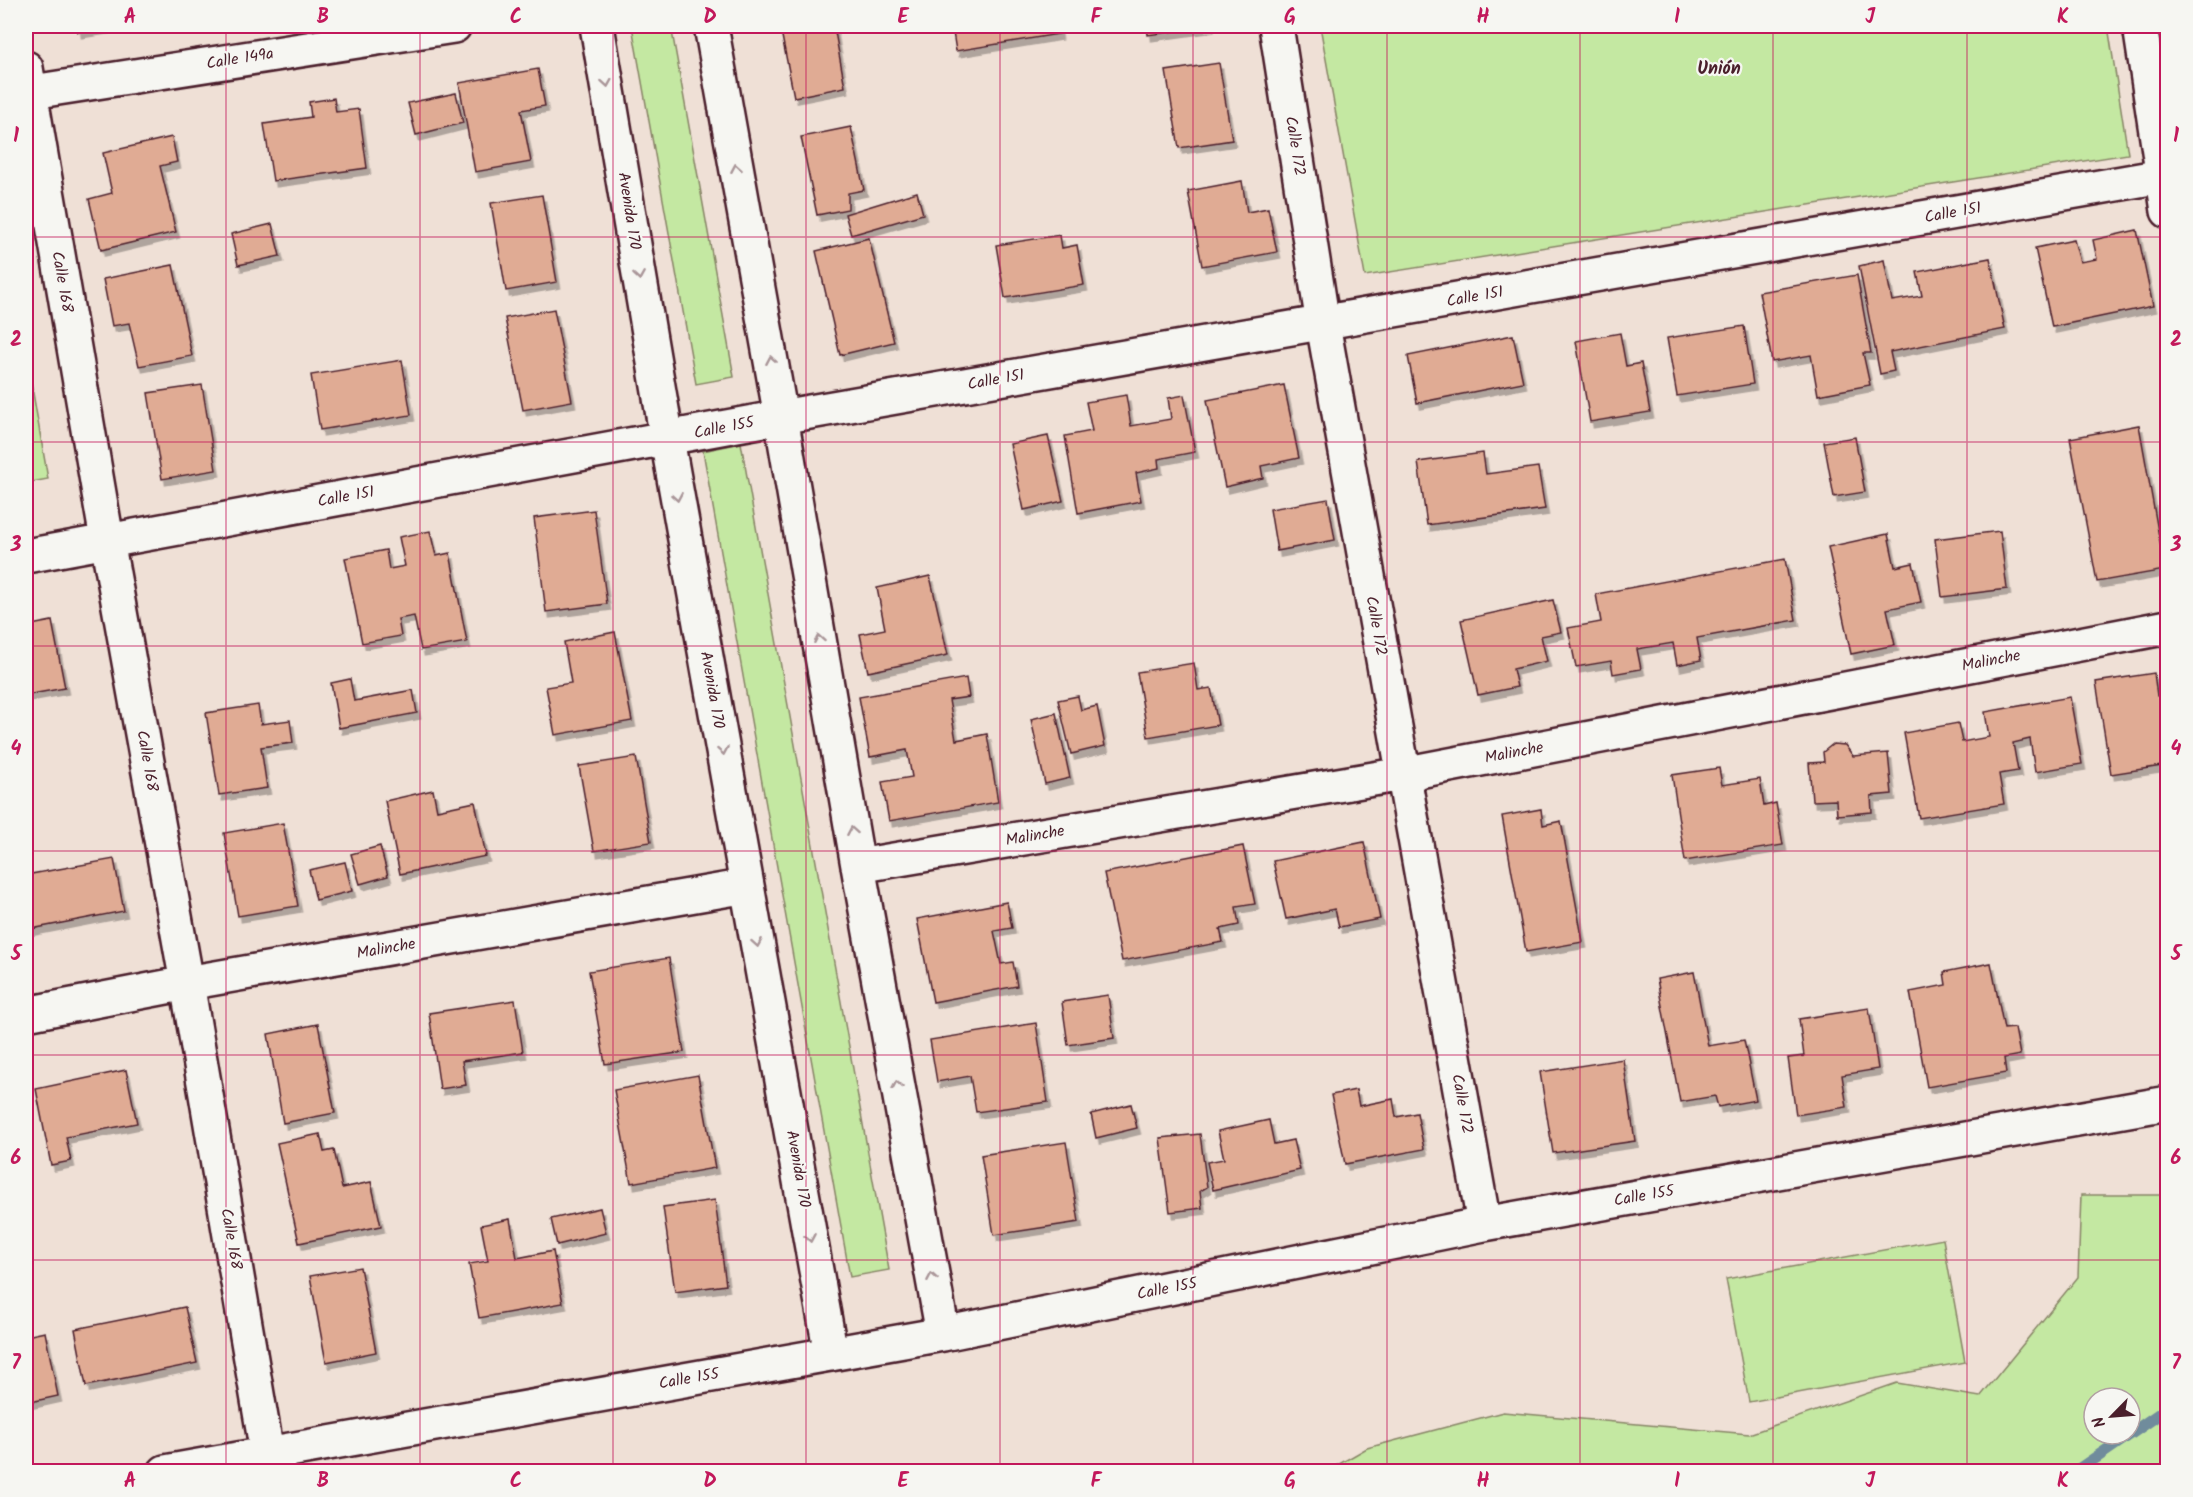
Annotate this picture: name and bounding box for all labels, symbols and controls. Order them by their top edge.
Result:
text: A [124,2,136,34]
text: B [317,2,329,34]
text: C [510,2,522,34]
text: D [703,2,717,34]
text: E [897,2,909,34]
text: F [1091,2,1103,34]
text: G [1284,2,1296,34]
text: H [1476,2,1490,34]
text: I [1674,2,1680,34]
text: J [1865,2,1876,34]
text: K [2057,2,2069,34]
street label: Calle 149a [205,41,275,77]
district label: Unión [1697,55,1741,84]
one-way arrow [600,78,613,88]
street label: Calle 172 [1278,114,1312,178]
text: 1 [13,121,19,153]
text: 1 [2173,121,2179,153]
one-way arrow [730,163,743,173]
street label: Avenida 170 [611,170,647,252]
street label: Calle 151 [1923,196,1983,230]
street label: Calle 168 [44,249,80,315]
one-way arrow [632,270,645,280]
street label: Calle 151 [1445,280,1505,314]
text: 2 [10,325,22,357]
text: 2 [2170,325,2182,357]
one-way arrow [765,355,778,365]
street label: Calle 151 [966,363,1026,397]
street label: Calle 155 [692,410,758,446]
street label: Calle 151 [316,480,376,514]
one-way arrow [670,491,683,501]
text: 3 [10,530,22,562]
text: 3 [2170,530,2182,562]
street label: Calle 172 [1358,594,1394,658]
one-way arrow [813,634,826,644]
street label: Malinche [1960,643,2022,679]
street label: Avenida 170 [693,649,731,731]
street label: Calle 168 [129,728,165,794]
text: 4 [11,734,22,766]
text: 4 [2171,734,2182,766]
street label: Malinche [1483,735,1545,771]
one-way arrow [716,746,728,755]
street label: Malinche [1004,819,1066,853]
one-way arrow [846,826,858,836]
street label: Malinche [355,932,417,966]
one-way arrow [750,937,763,947]
text: 5 [10,939,23,971]
text: 5 [2170,939,2183,971]
street label: Calle 172 [1444,1072,1480,1136]
one-way arrow [892,1080,904,1090]
street label: Avenida 170 [779,1128,817,1210]
text: 6 [11,1143,22,1175]
text: 6 [2171,1143,2182,1175]
street label: Calle 155 [1612,1178,1677,1214]
street label: Calle 168 [213,1206,249,1272]
one-way arrow [803,1233,816,1243]
street label: Calle 155 [1135,1271,1201,1307]
one-way arrow [926,1272,939,1282]
text: 7 [11,1348,21,1380]
text: 7 [2171,1348,2181,1380]
street label: Calle 155 [657,1361,722,1397]
north arrow [2082,1386,2142,1446]
text: N [2086,1412,2113,1432]
text: A [124,1466,136,1497]
text: B [317,1466,329,1497]
text: C [510,1466,522,1497]
text: D [703,1466,717,1497]
text: E [897,1466,909,1497]
text: F [1091,1466,1103,1497]
text: G [1284,1466,1296,1497]
text: H [1476,1466,1490,1497]
text: I [1674,1466,1680,1497]
text: J [1865,1466,1876,1497]
text: K [2057,1466,2069,1497]

